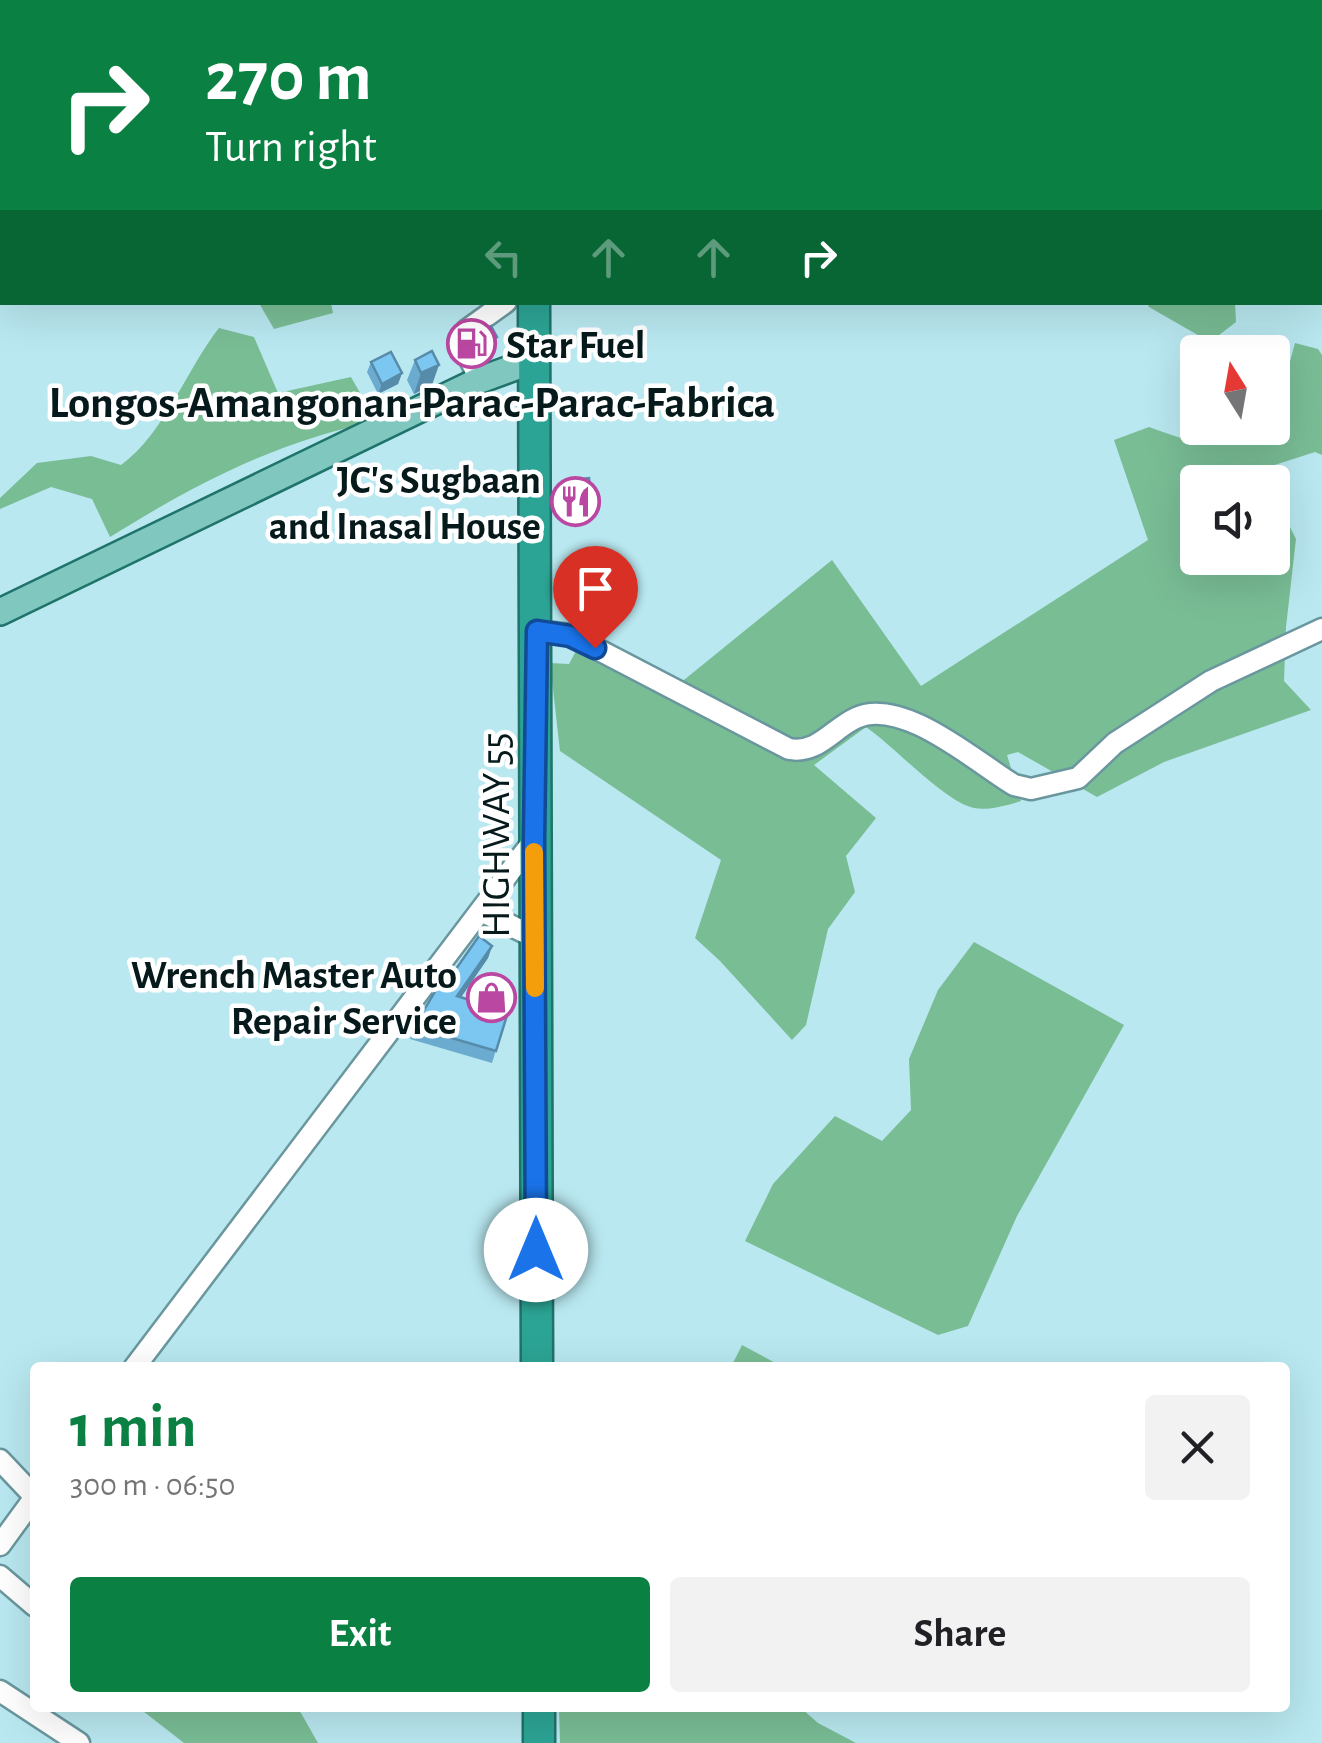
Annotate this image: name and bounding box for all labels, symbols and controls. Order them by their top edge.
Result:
icon: right [40,40,170,170]
text: 270 m [205,43,372,113]
text: Turn right [205,125,377,170]
icon: left [476,230,531,285]
icon: ahead [581,230,636,285]
icon: ahead [686,230,741,285]
icon: right [791,230,846,285]
fuel station icon: Star Fuel [445,318,497,370]
place label: Star Fuel [506,326,645,366]
north arrow [1180,335,1290,445]
map controls [1180,335,1290,575]
district label: Longos-Amangonan-Parac‑Parac-Fabrica [49,381,775,426]
place label: JC's Sugbaan and Inasal House [269,461,541,547]
button: sound [1180,465,1290,575]
restaurant icon: JC's Sugbaan and Inasal House [550,476,602,528]
pin [553,546,638,649]
icon: arrive [568,561,623,616]
street label: HIGHWAY 55 [477,732,517,938]
place label: Wrench Master Auto Repair Service [131,956,457,1042]
shop icon: Wrench Master Auto Repair Service [466,971,518,1023]
position arrow [484,1198,588,1302]
button: close [1145,1395,1250,1500]
text: 1 min [70,1398,196,1458]
text: 300 m · 06:50 [70,1469,235,1501]
button: Exit [70,1577,650,1692]
button: Share [670,1577,1250,1692]

